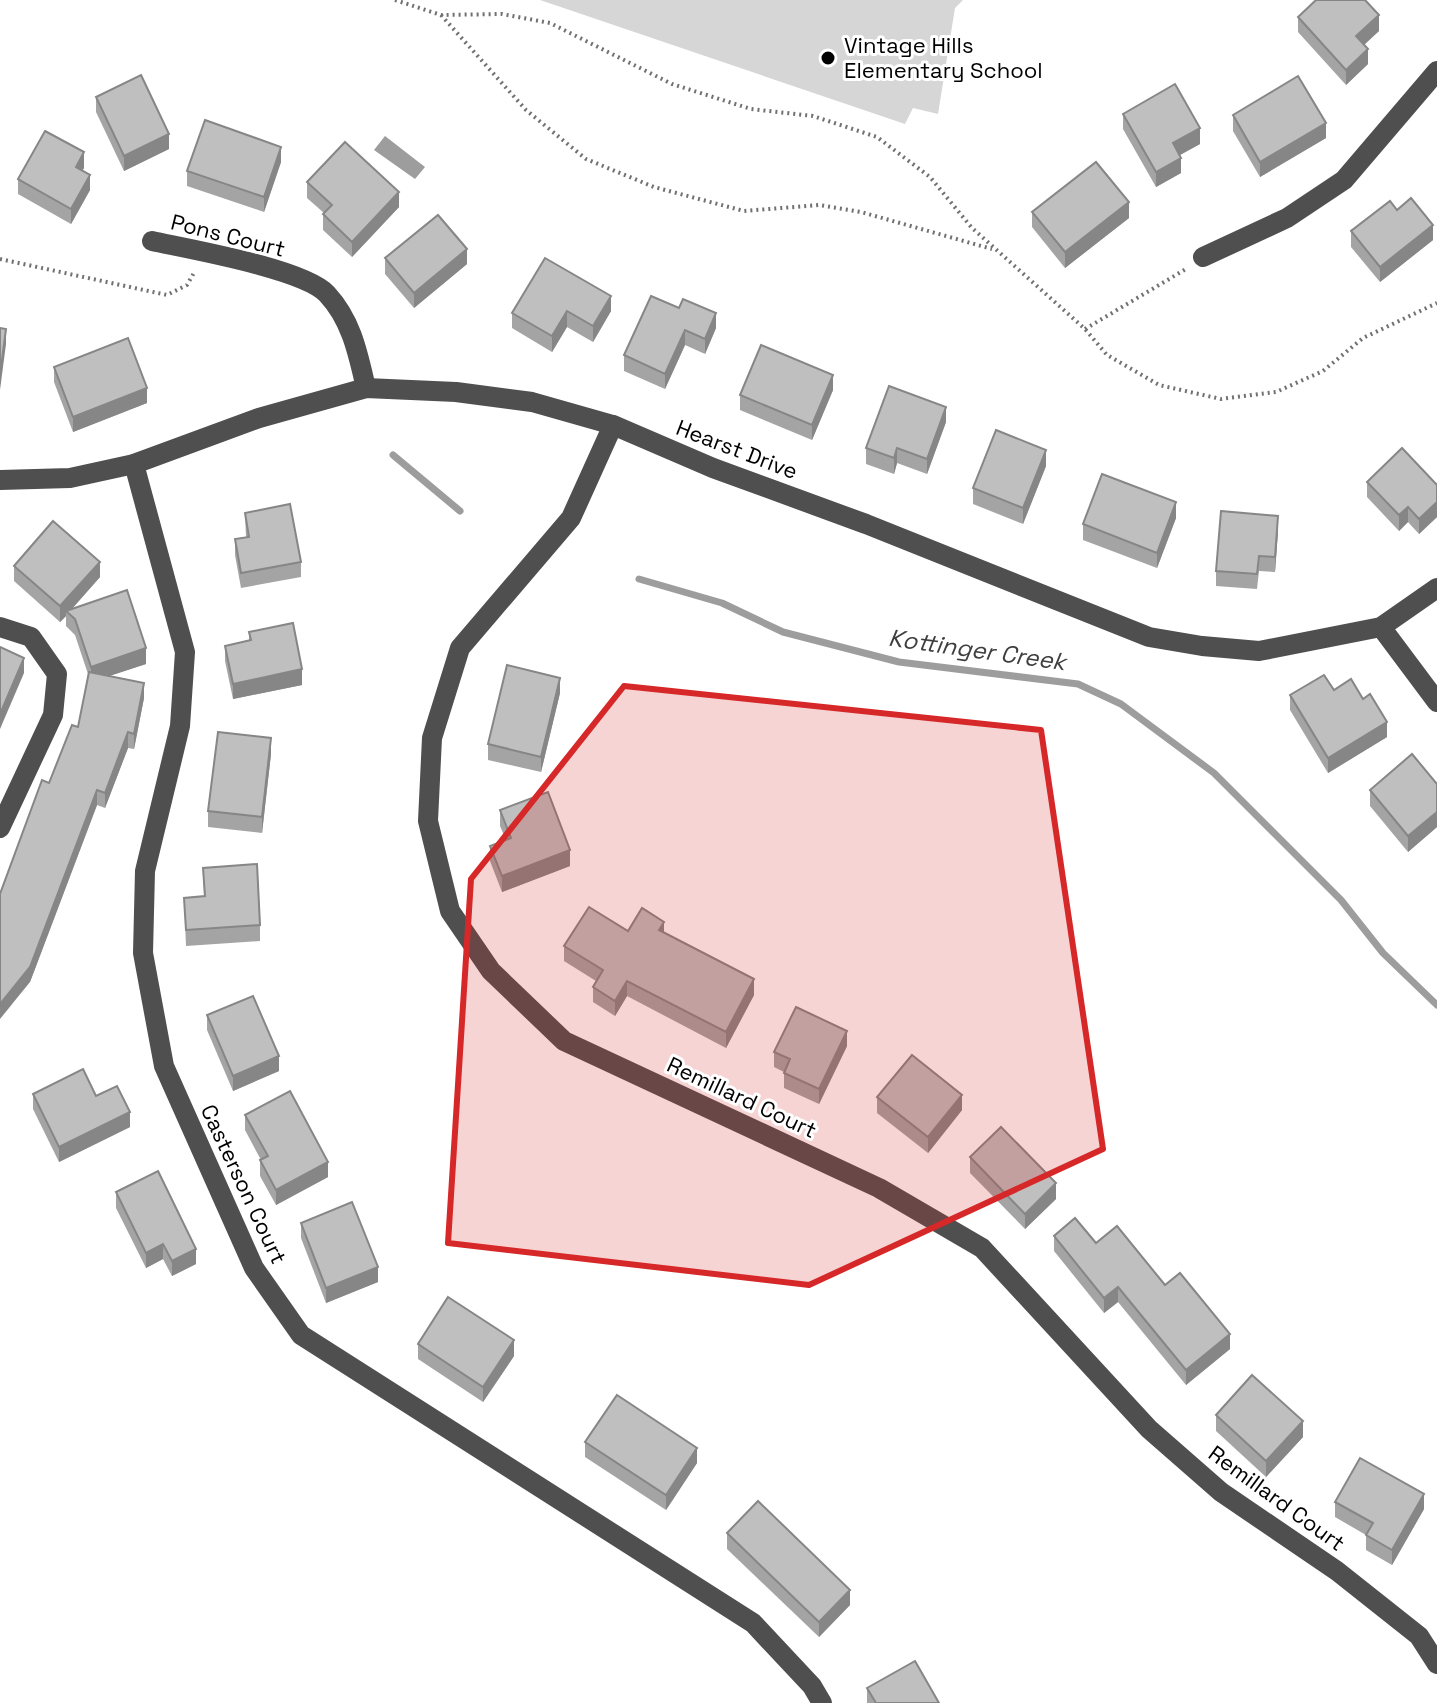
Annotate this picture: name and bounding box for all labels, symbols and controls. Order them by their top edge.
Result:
place label: Vintage Hills Elementary School [844,31,1043,84]
marker: Vintage Hills Elementary School [819,49,837,67]
street label: Pons Court [168,207,288,263]
street label: Hearst Drive [672,413,802,485]
water label: Kottinger Creek [887,622,1071,678]
street label: Remillard Court [663,1050,821,1144]
street label: Casterson Court [195,1100,293,1268]
street label: Remillard Court [1203,1439,1351,1557]

